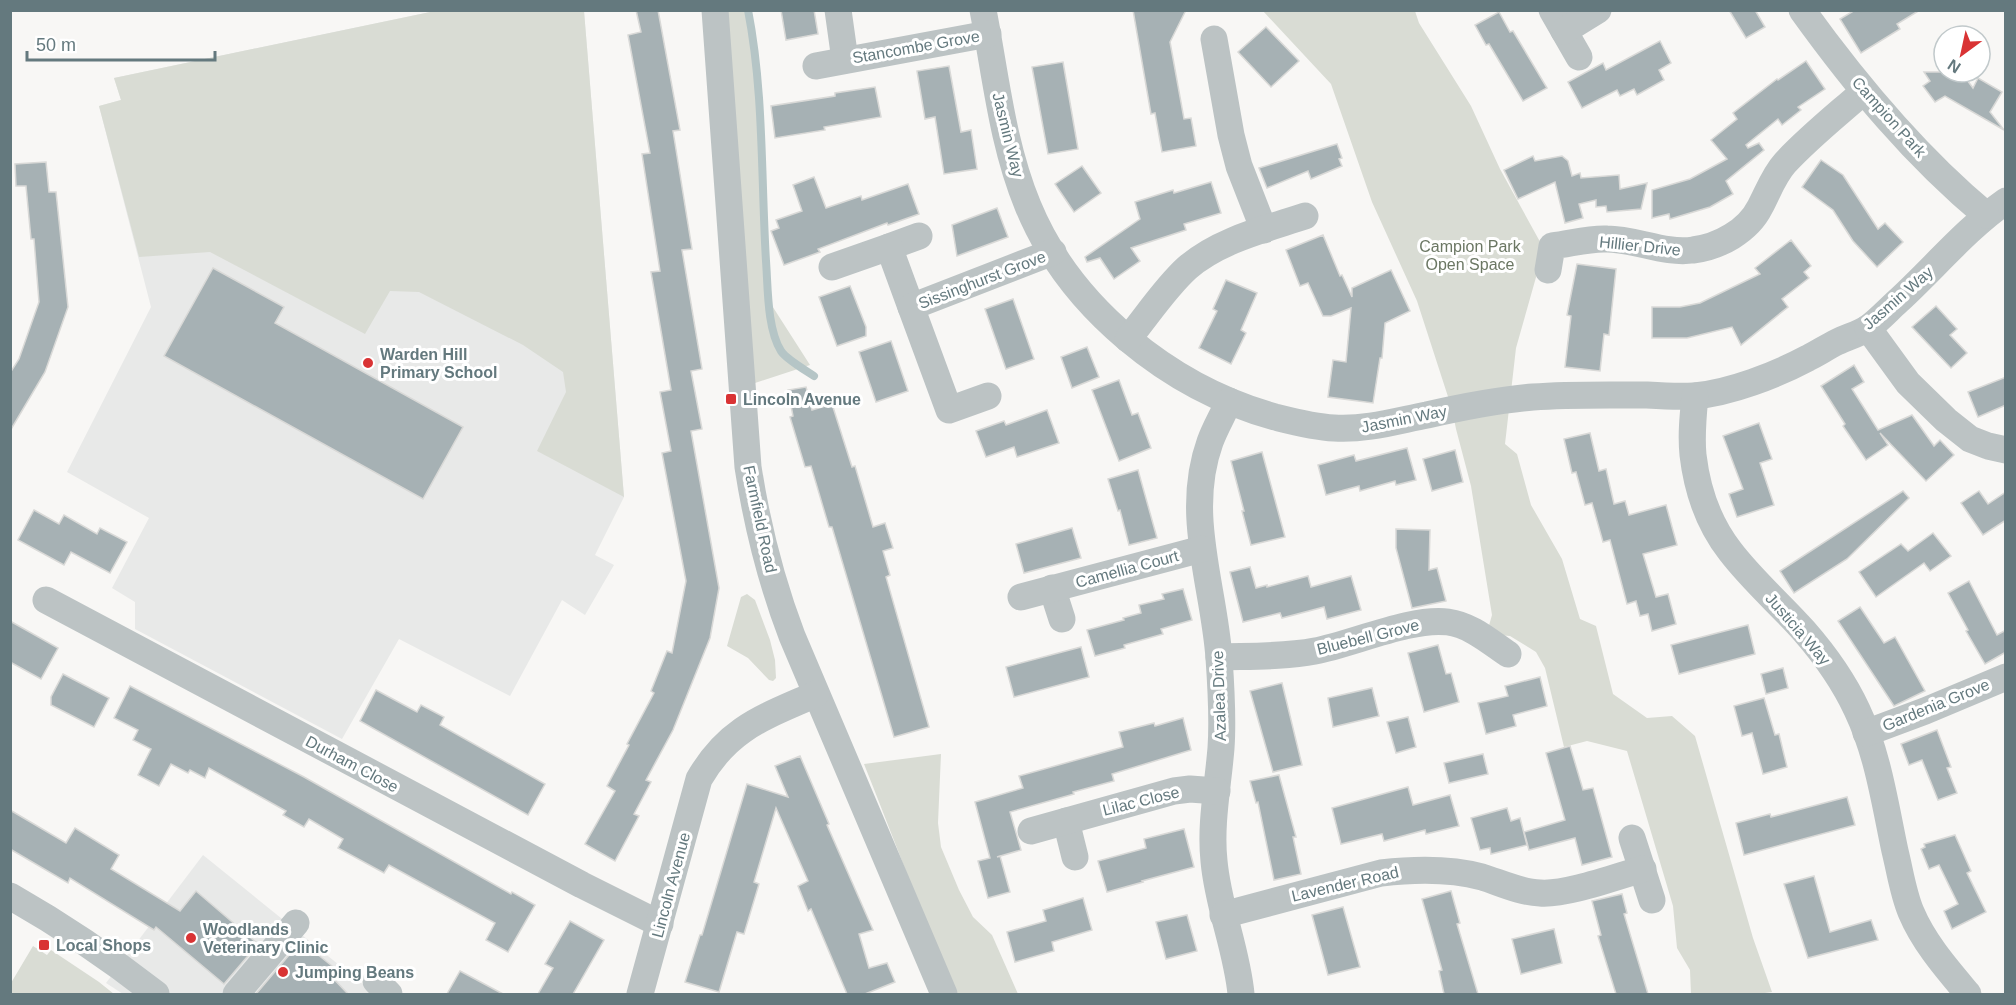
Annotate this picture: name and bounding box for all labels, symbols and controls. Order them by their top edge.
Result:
scale bar [27,24,214,62]
north arrow [1932,24,1992,84]
street label: Stancombe Grove [851,27,981,67]
text: 50 m [36,35,76,55]
text: N [1945,56,1964,76]
street label: Campion Park [1849,74,1930,161]
street label: Jasmin Way [989,91,1027,179]
street label: Hillier Drive [1598,233,1682,259]
park label: Campion Park Open Space [1419,238,1522,273]
street label: Sissinghurst Grove [916,248,1048,312]
street label: Jasmin Way [1860,263,1936,333]
place label: Warden Hill Primary School [380,346,497,381]
marker: Warden Hill Primary School [361,356,375,370]
place label: Lincoln Avenue [743,391,861,408]
marker: Lincoln Avenue [724,392,738,406]
street label: Jasmin Way [1360,402,1448,436]
street label: Farmfield Road [740,464,780,574]
street label: Camellia Court [1074,547,1181,591]
street label: Justicia Way [1762,590,1834,668]
street label: Bluebell Grove [1315,616,1421,658]
street label: Azalea Drive [1209,650,1229,742]
street label: Gardenia Grove [1880,676,1992,734]
street label: Durham Close [303,732,401,796]
street label: Lilac Close [1101,783,1181,819]
street label: Lincoln Avenue [649,830,693,939]
street label: Lavender Road [1290,863,1400,905]
place label: Woodlands Veterinary Clinic [203,921,328,956]
marker: Woodlands Veterinary Clinic [184,931,198,945]
place label: Local Shops [56,937,151,954]
marker: Local Shops [37,938,51,952]
place label: Jumping Beans [295,964,414,981]
marker: Jumping Beans [276,965,290,979]

